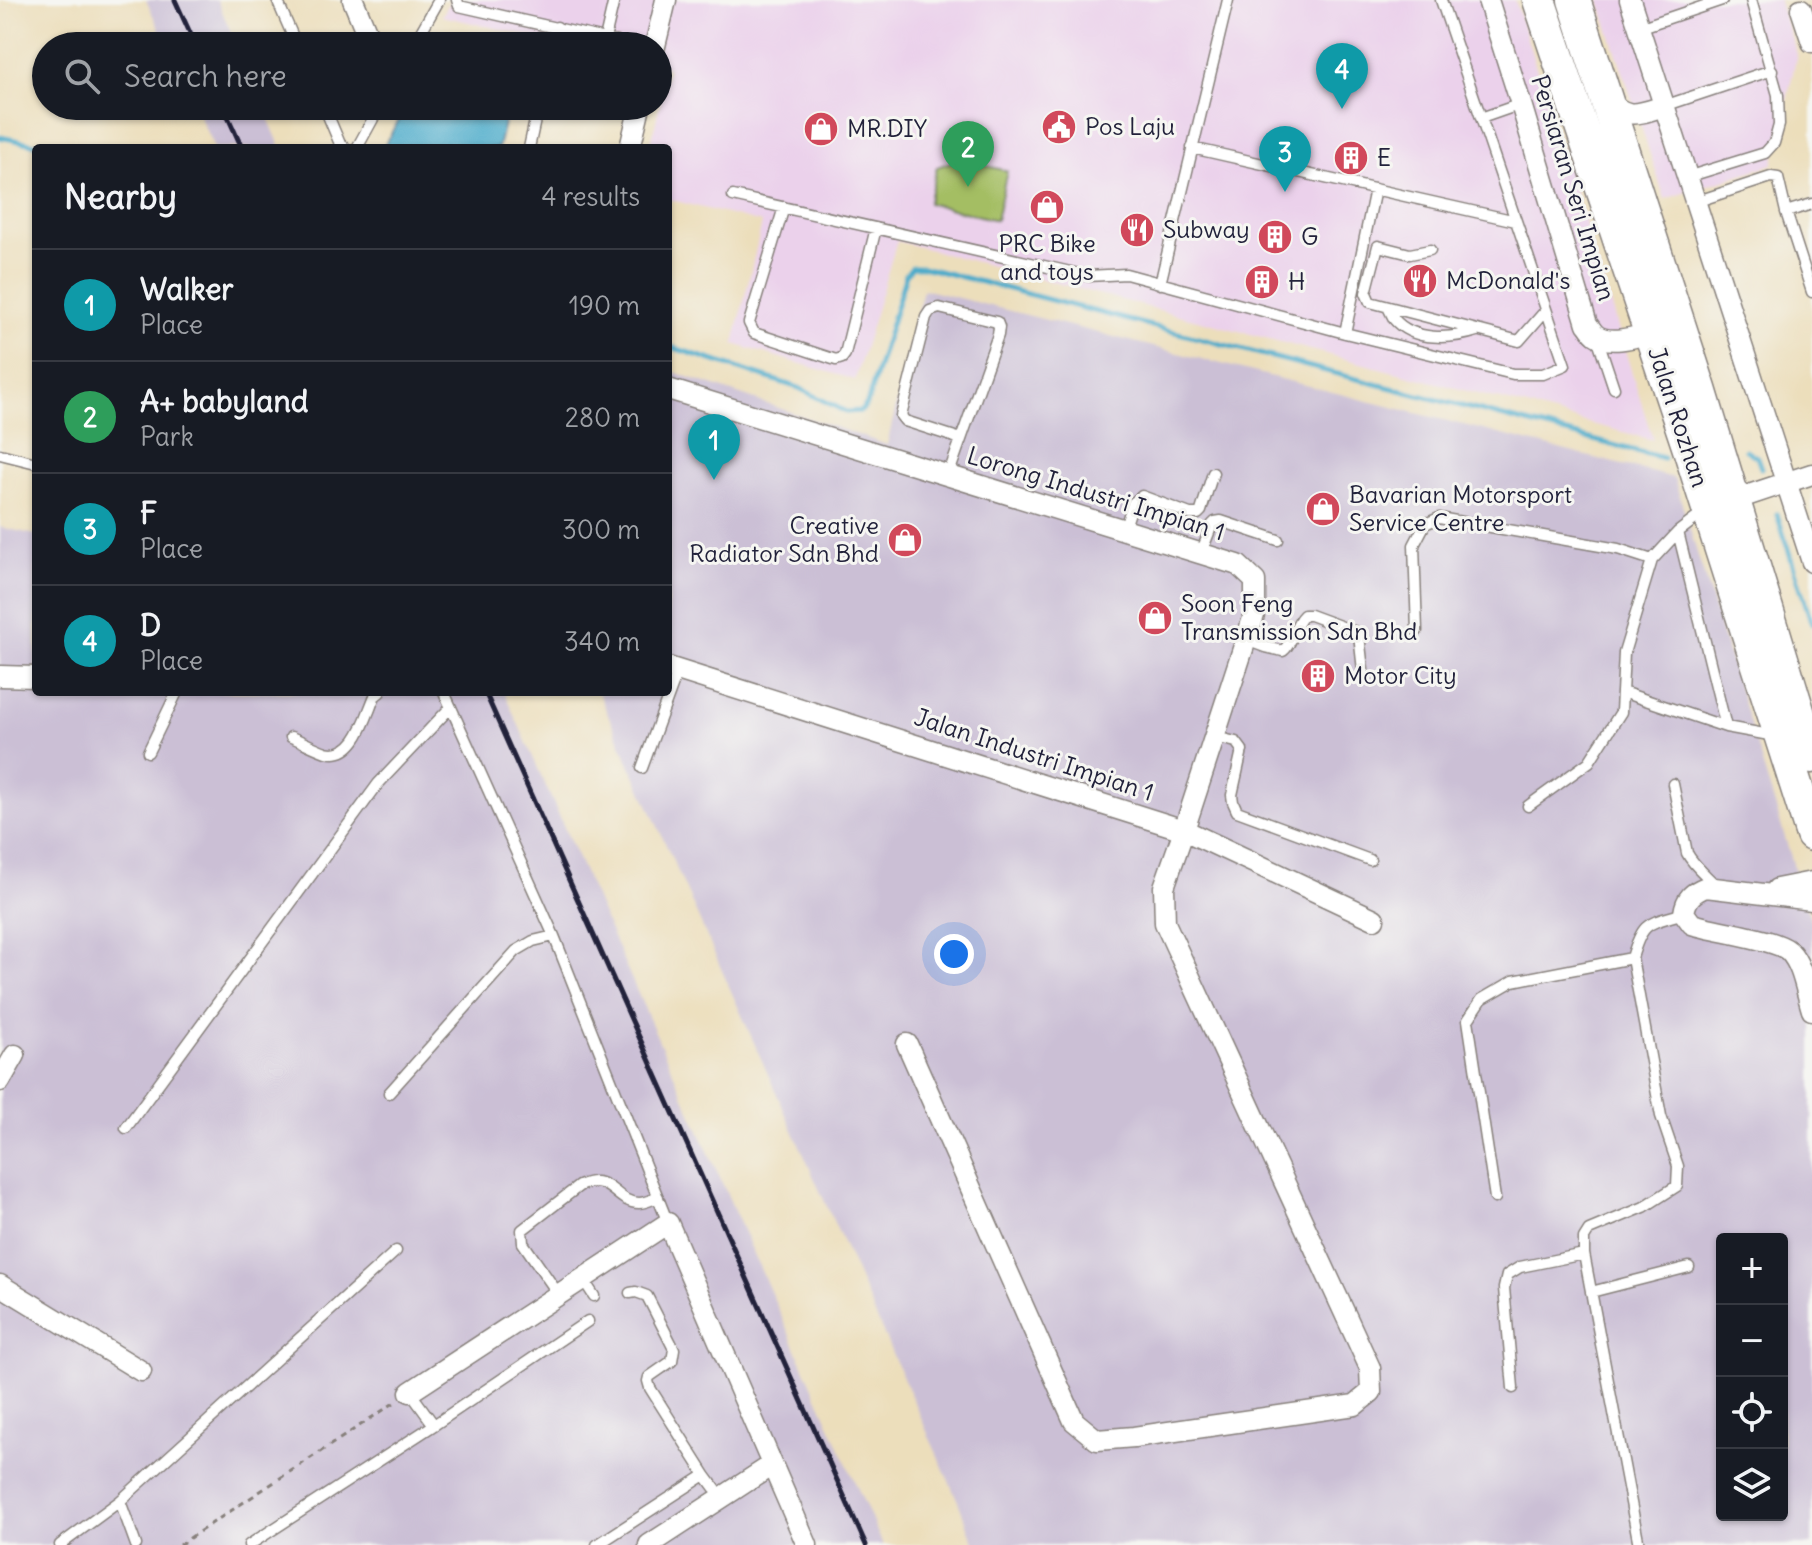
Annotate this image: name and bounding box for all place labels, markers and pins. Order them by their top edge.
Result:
pin: 4 [1316,43,1368,109]
public building icon: Pos Laju [1040,108,1078,146]
shop icon: MR.DIY [802,110,840,148]
place label: Pos Laju [1085,111,1175,141]
place label: MR.DIY [847,113,927,143]
pin: 2 [942,121,994,187]
pin: 3 [1259,126,1311,192]
building icon: E [1332,139,1370,177]
place label: E [1377,142,1391,172]
shop icon: PRC Bike and toys [1028,188,1066,226]
restaurant icon: Subway [1118,211,1156,249]
place label: Subway [1163,214,1250,244]
building icon: G [1256,218,1294,256]
place label: G [1301,221,1318,251]
place label: PRC Bike and toys [998,228,1096,286]
restaurant icon: McDonald's [1401,262,1439,300]
building icon: H [1243,263,1281,301]
place label: McDonald's [1446,265,1570,295]
place label: H [1288,266,1305,296]
pin: 1 [688,414,740,480]
place label: Bavarian Motorsport Service Centre [1349,479,1572,537]
shop icon: Bavarian Motorsport Service Centre [1304,490,1342,528]
place label: Creative Radiator Sdn Bhd [689,510,879,568]
shop icon: Creative Radiator Sdn Bhd [886,521,924,559]
place label: Soon Feng Transmission Sdn Bhd [1181,588,1417,646]
shop icon: Soon Feng Transmission Sdn Bhd [1136,599,1174,637]
building icon: Motor City [1299,657,1337,695]
place label: Motor City [1344,660,1457,690]

